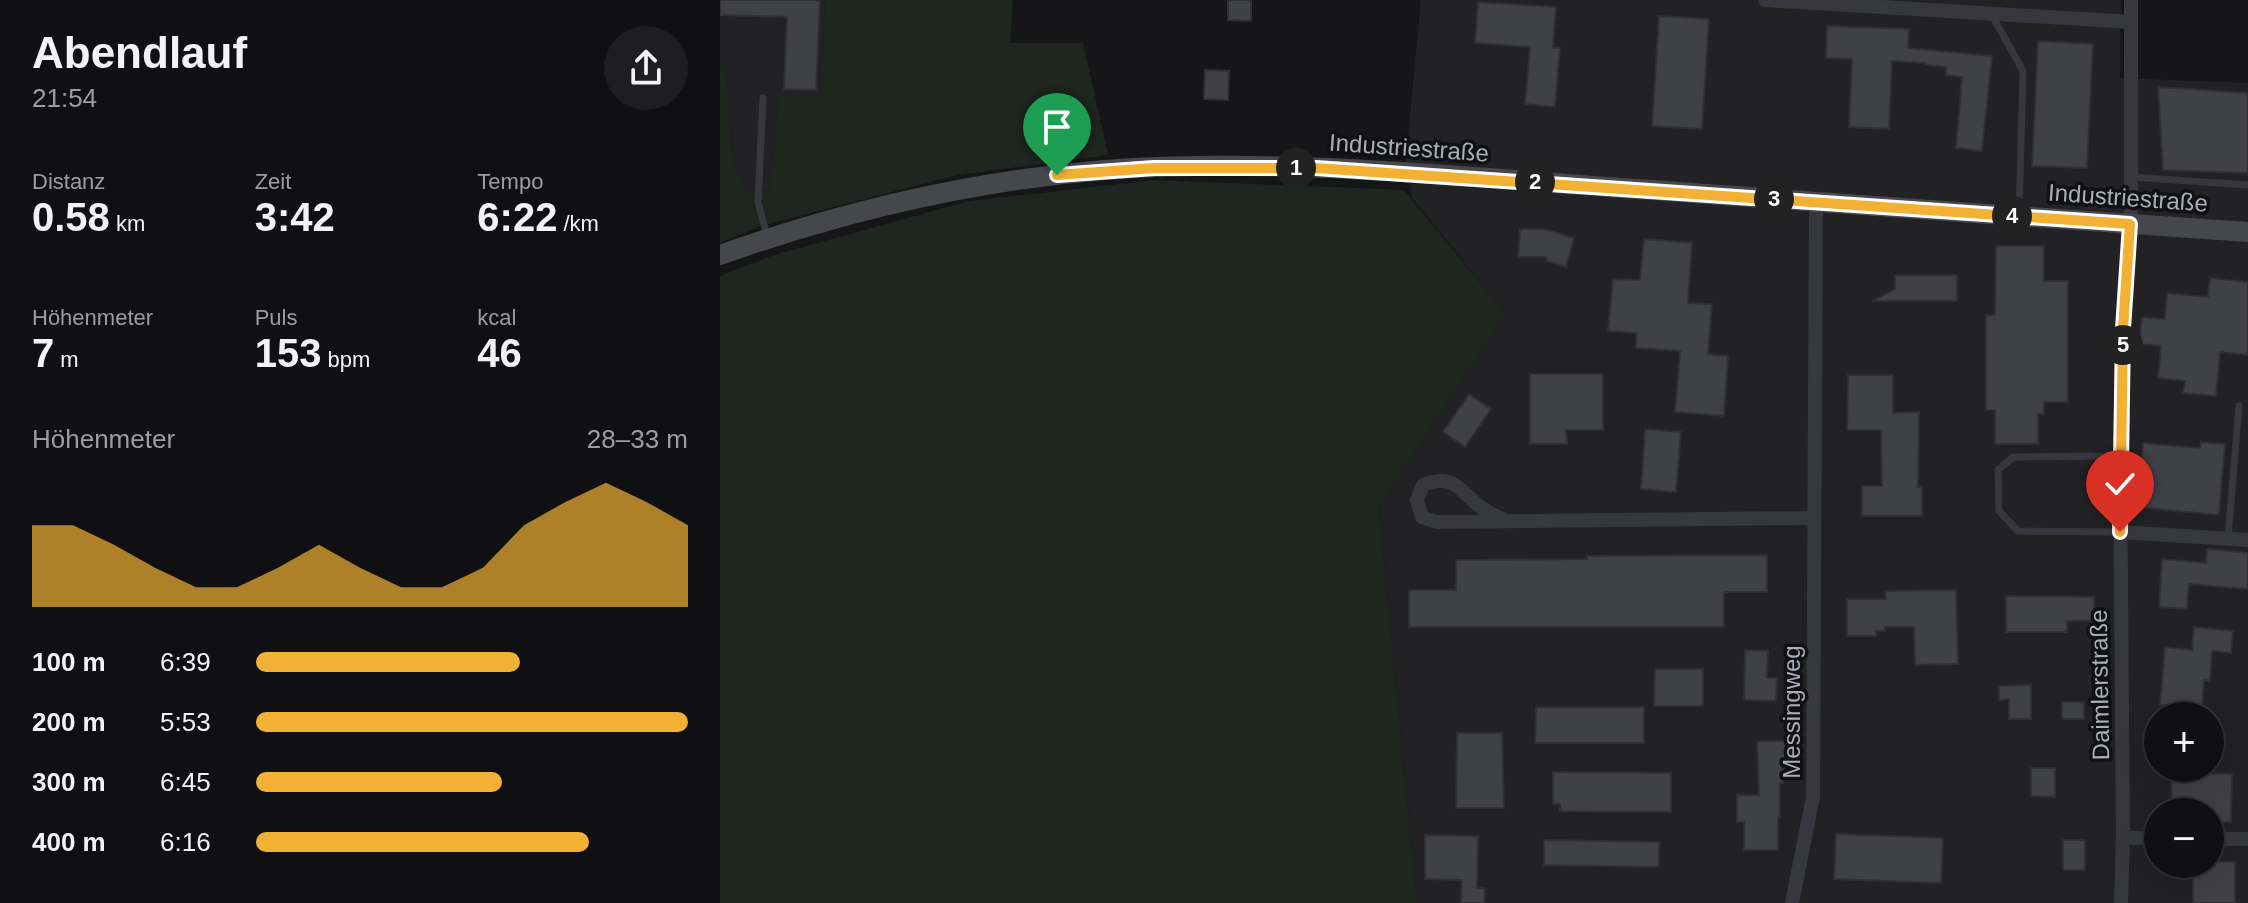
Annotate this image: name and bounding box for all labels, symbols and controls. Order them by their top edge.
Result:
button: share [604,26,688,110]
text: Abendlauf [32,28,247,77]
text: 21:54 [32,83,97,113]
pin [1023,93,1091,175]
icon: arrive [1035,105,1079,149]
street label: Industriestraße [1328,128,1490,167]
pin: 1 [1276,148,1316,188]
text: 1 [1290,155,1302,180]
pin: 2 [1515,162,1555,202]
text: Distanz [32,169,105,194]
text: Zeit [255,169,291,194]
text: Tempo [477,169,543,194]
text: 2 [1529,169,1541,194]
street label: Industriestraße [2047,178,2209,217]
pin: 3 [1754,179,1794,219]
text: 3 [1768,186,1780,211]
text: 0.58 [32,195,110,239]
text: 3:42 [255,195,335,239]
text: 6:22 [477,195,557,239]
pin: 4 [1992,196,2032,236]
text: 4 [2006,203,2018,228]
text: km [110,211,145,236]
text: /km [557,211,599,236]
text: Höhenmeter [32,305,153,330]
text: Puls [255,305,297,330]
text: kcal [477,305,516,330]
pin: 5 [2103,325,2143,365]
text: 7 [32,331,54,375]
text: 153 [255,331,321,375]
text: 46 [477,331,522,375]
text: 5 [2117,332,2129,357]
text: m [54,347,79,372]
text: bpm [321,347,370,372]
text: Höhenmeter [32,424,175,454]
text: 28–33 m [587,424,688,454]
pin [2086,450,2154,532]
icon: check [2098,462,2142,506]
street label: Daimlerstraße [2085,609,2114,761]
street label: Messingweg [1778,645,1805,779]
text: 100 m [32,647,106,677]
text: 6:39 [160,647,211,677]
map controls [2144,702,2224,878]
button: + [2144,702,2224,782]
text: 200 m [32,707,106,737]
text: 5:53 [160,707,211,737]
text: 300 m [32,767,106,797]
text: 6:45 [160,767,211,797]
button: − [2144,798,2224,878]
text: 400 m [32,827,106,857]
text: 6:16 [160,827,211,857]

